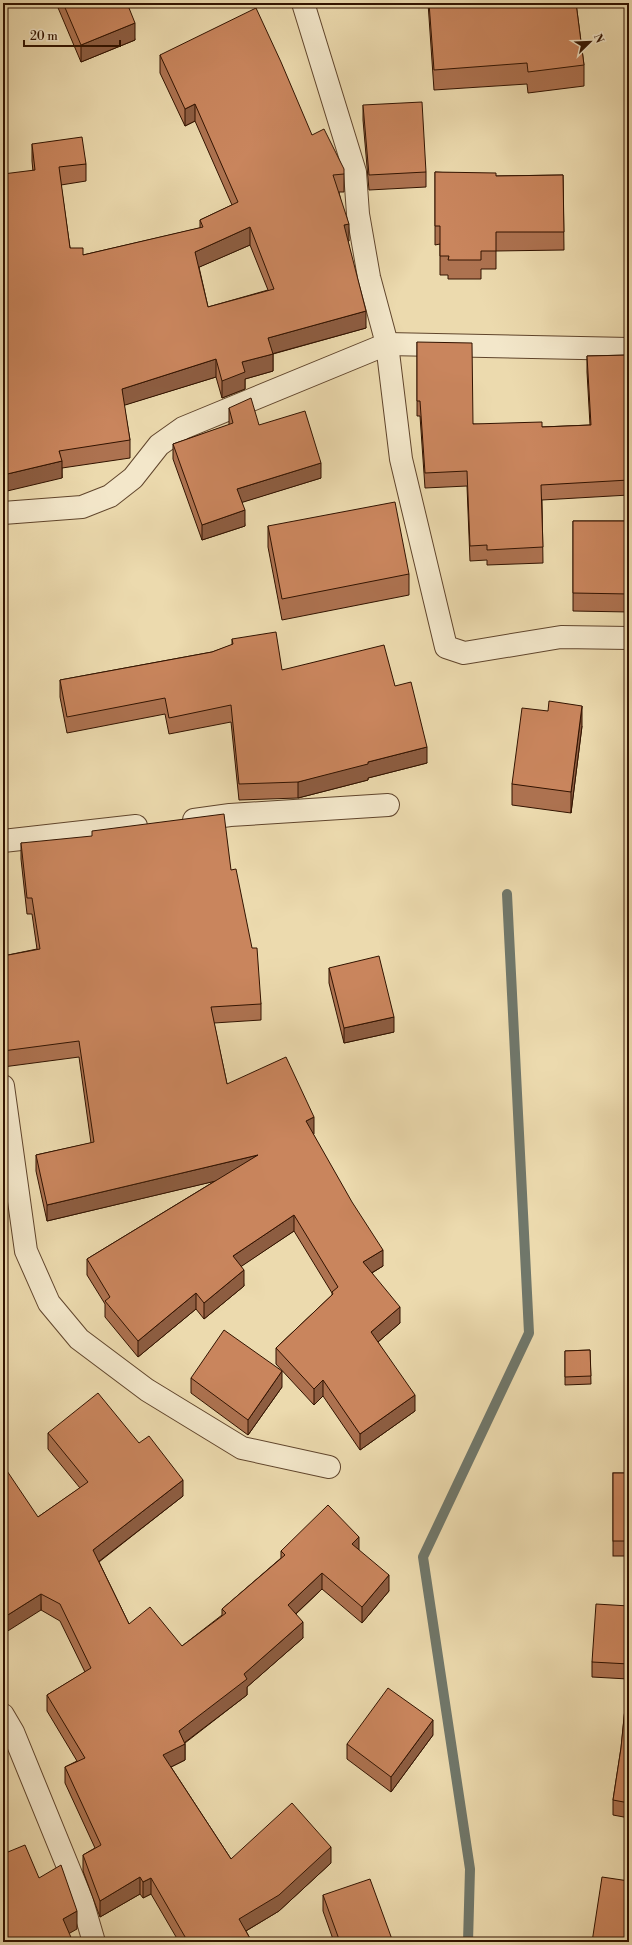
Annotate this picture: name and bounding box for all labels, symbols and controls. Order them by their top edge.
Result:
scale bar [24,22,120,48]
north arrow [570,22,610,62]
text: 20 m [30,29,58,44]
text: N [590,32,607,45]

